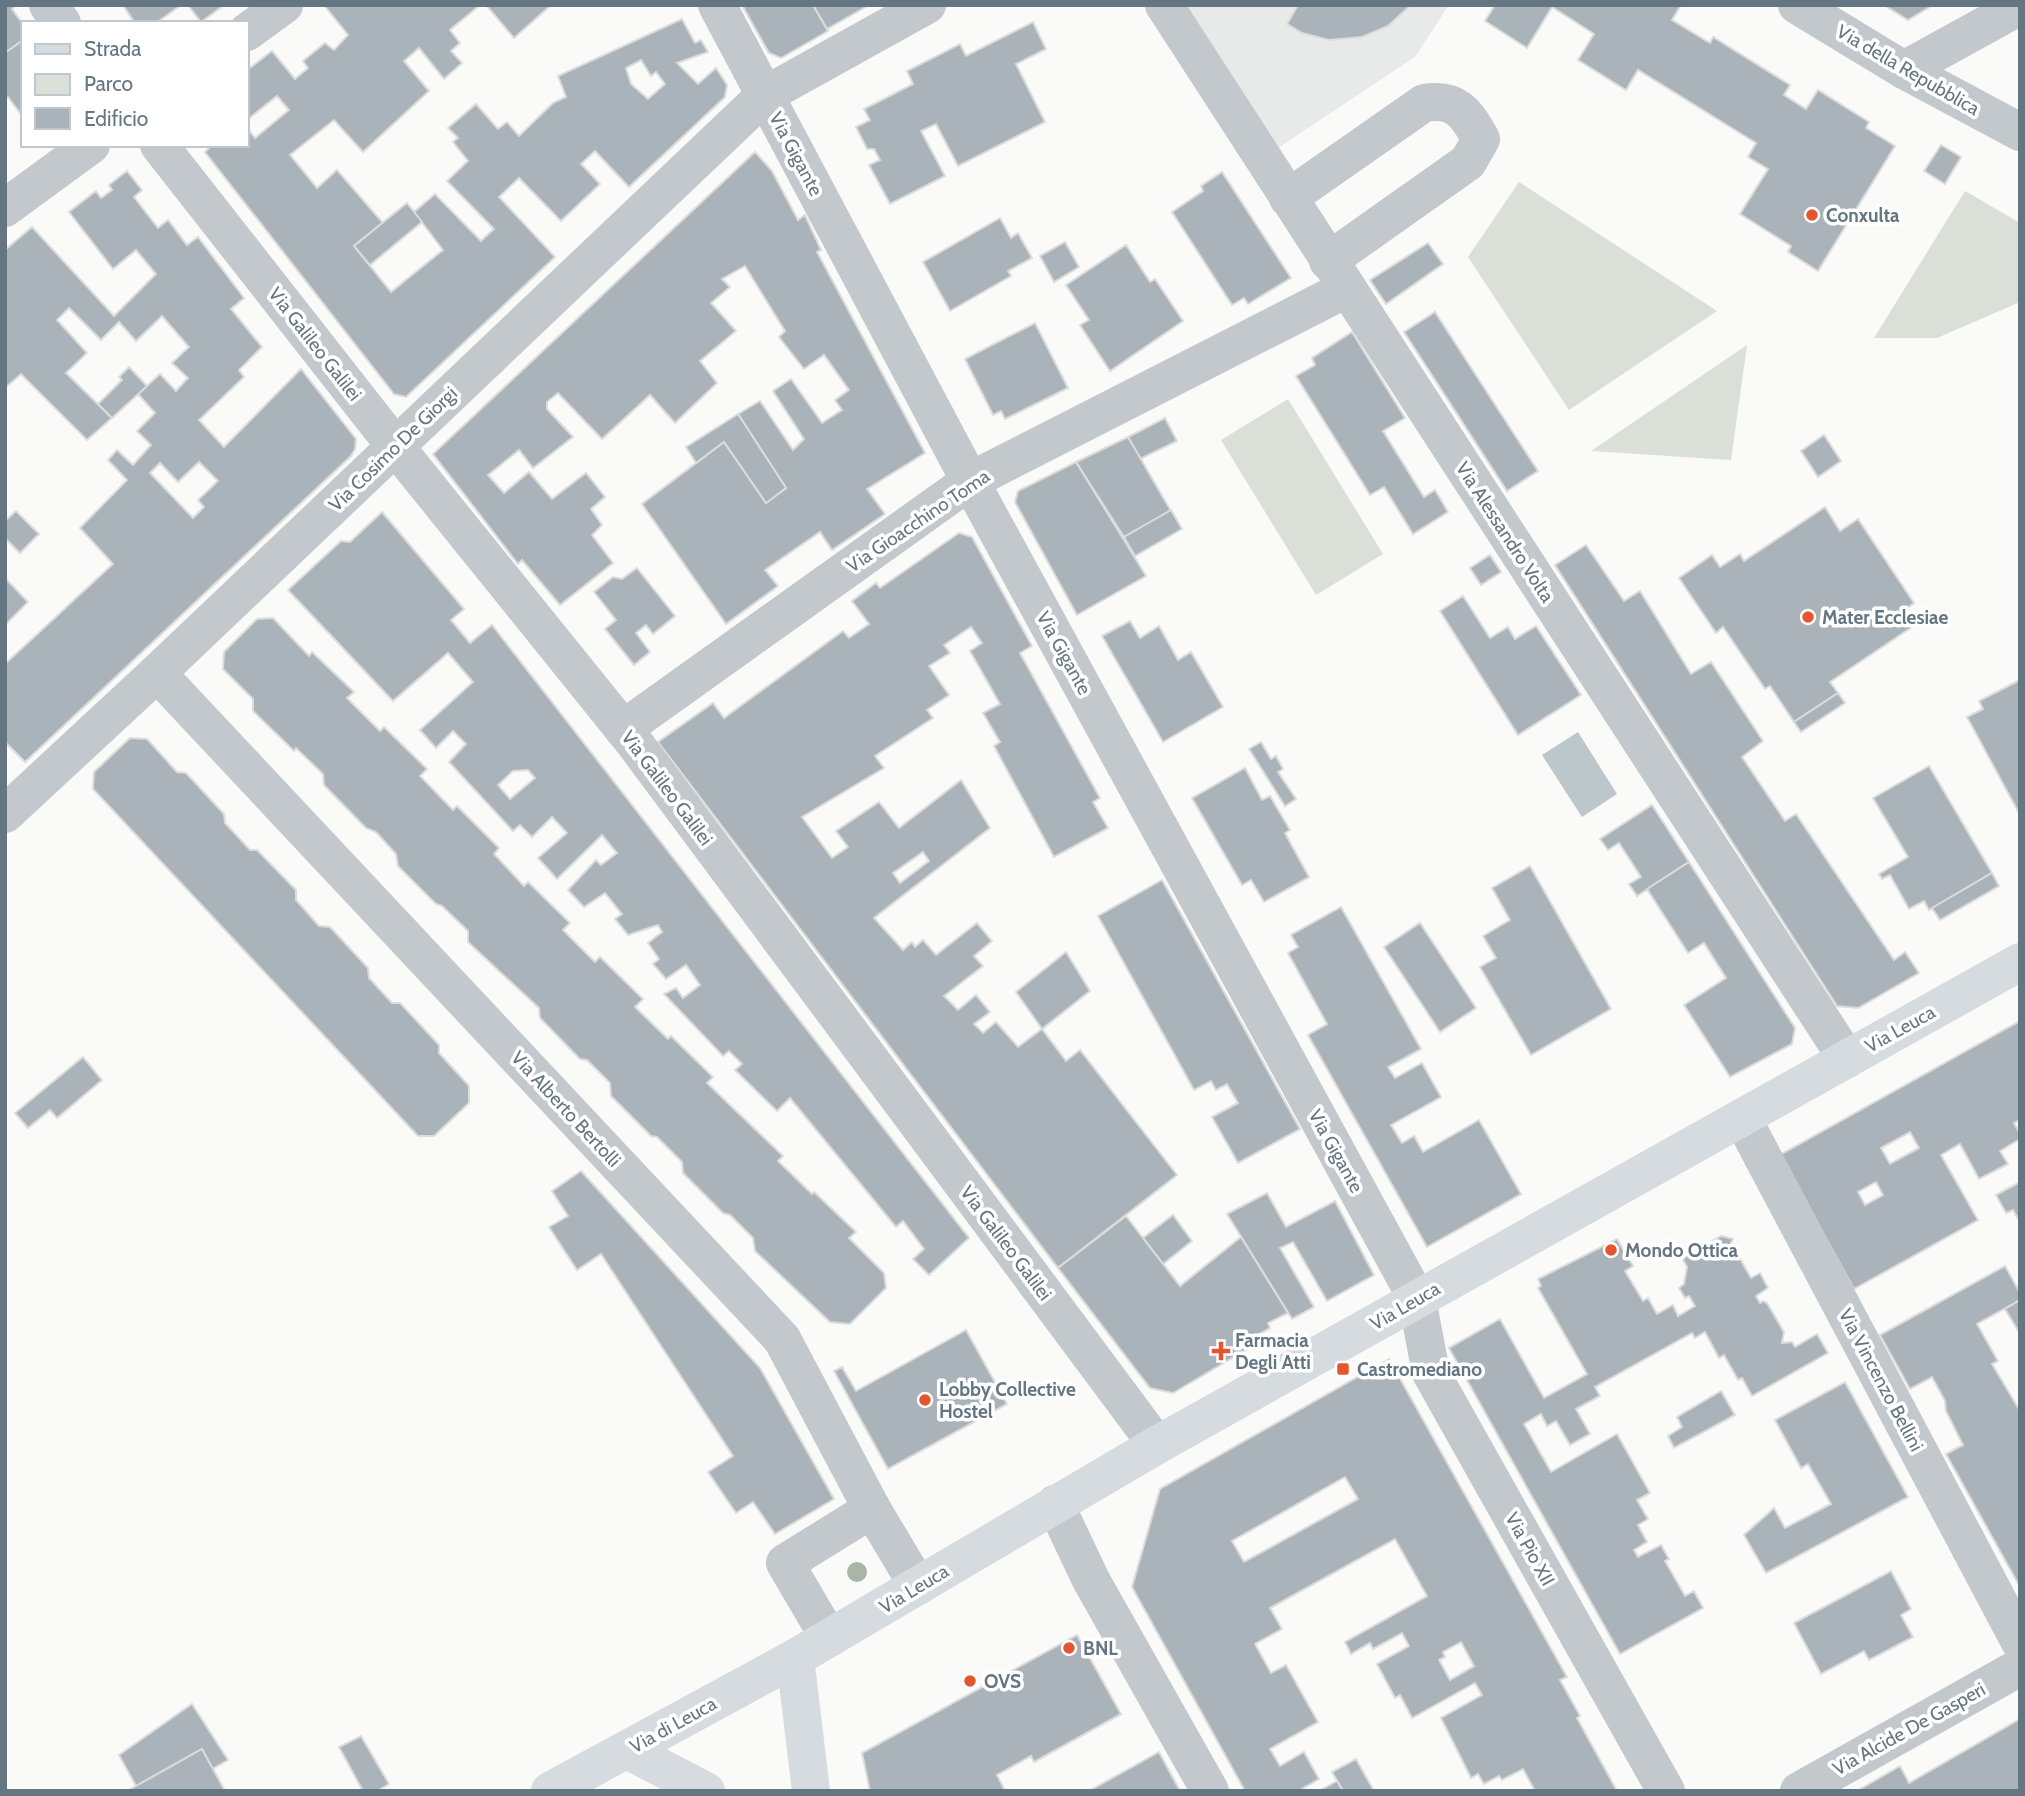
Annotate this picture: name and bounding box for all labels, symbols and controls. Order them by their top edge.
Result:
street label: Via della Repubblica [1832,20,1984,120]
legend [21,21,248,147]
text: Strada [84,36,141,61]
text: Parco [84,71,133,96]
text: Edificio [84,106,148,131]
street label: Via Gigante [764,108,828,200]
place label: Conxulta [1826,204,1900,227]
marker: Conxulta [1804,207,1820,223]
street label: Via Galileo Galilei [264,283,366,405]
street label: Via Cosimo De Giorgi [324,382,462,516]
street label: Via Alessandro Volta [1451,457,1559,607]
street label: Via Gioacchino Toma [842,465,994,577]
place label: Mater Ecclesiae [1822,606,1948,629]
street label: Via Gigante [1032,607,1096,699]
marker: Mater Ecclesiae [1800,609,1816,625]
street label: Via Galileo Galilei [616,726,718,850]
street label: Via Leuca [1861,1000,1939,1058]
street label: Via Alberto Bertolli [506,1046,626,1172]
street label: Via Gigante [1304,1105,1368,1197]
street label: Via Galileo Galilei [955,1181,1057,1305]
place label: Mondo Ottica [1625,1239,1738,1262]
marker: Mondo Ottica [1603,1242,1619,1258]
street label: Via Leuca [1366,1277,1444,1335]
street label: Via Vincenzo Bellini [1834,1305,1928,1455]
place label: Farmacia Degli Atti [1235,1329,1311,1374]
marker: Farmacia Degli Atti [1213,1343,1229,1359]
place label: Castromediano [1357,1358,1482,1381]
marker: Castromediano [1335,1361,1351,1377]
place label: Lobby Collective Hostel [939,1378,1076,1423]
marker: Lobby Collective Hostel [917,1392,933,1408]
street label: Via Pio XII [1500,1508,1560,1590]
street label: Via Leuca [875,1559,953,1619]
place label: BNL [1083,1637,1118,1660]
marker: BNL [1061,1640,1077,1656]
place label: OVS [984,1670,1021,1693]
marker: OVS [962,1673,978,1689]
street label: Via Alcide De Gasperi [1829,1678,1989,1780]
street label: Via di Leuca [626,1692,720,1758]

